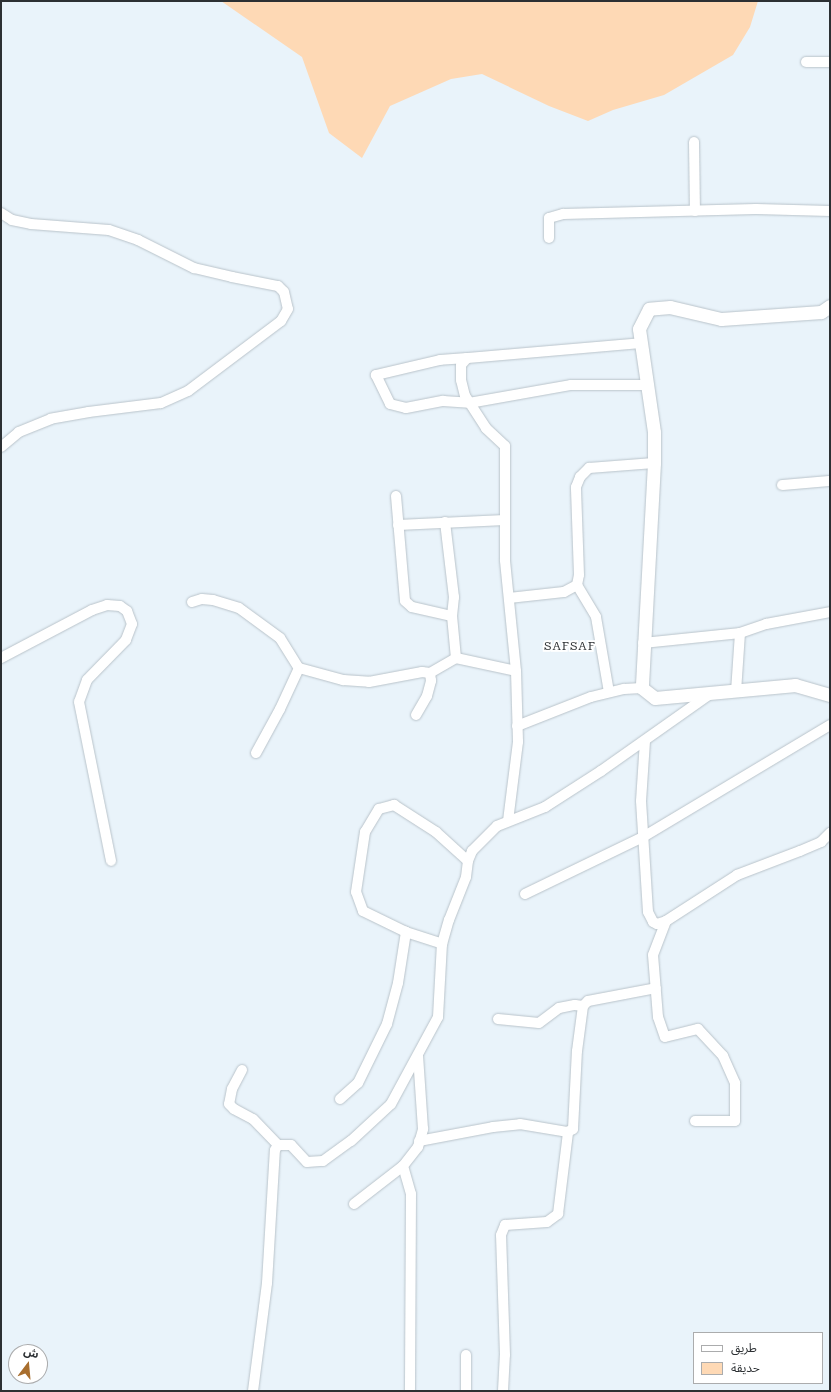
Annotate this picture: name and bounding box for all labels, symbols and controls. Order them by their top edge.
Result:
district label: SAFSAF [544,640,596,654]
legend [693,1332,823,1384]
text: طريق [731,1341,757,1355]
north arrow [8,1344,48,1384]
text: ش [22,1345,40,1361]
text: حديقة [731,1361,760,1375]

